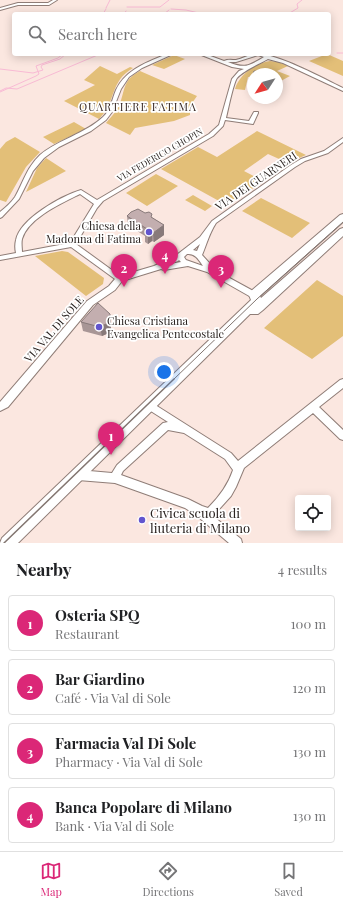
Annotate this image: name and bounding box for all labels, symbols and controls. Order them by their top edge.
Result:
search box [12,12,331,56]
icon: search [26,23,48,45]
text: Search here [58,24,137,44]
north arrow [247,68,283,104]
district label: QUARTIERE FATIMA [79,99,197,114]
street label: VIA FEDERICO CHOPIN [114,124,205,184]
street label: VIA DEI GUARNERI [211,148,300,214]
place label: Chiesa della Madonna di Fatima [46,218,142,246]
marker: Chiesa della Madonna di Fatima [144,227,154,237]
pin: 4 [152,241,178,274]
pin: 2 [111,254,137,287]
pin: 3 [208,255,234,288]
street label: VIA VAL DI SOLE [20,292,87,366]
place label: Chiesa Cristiana Evangelica Pentecostale [107,313,225,341]
marker: Chiesa Cristiana Evangelica Pentecostale [94,322,104,332]
your location [154,362,174,382]
pin: 1 [98,422,124,455]
map controls [295,495,331,531]
button: locate [295,495,331,531]
place label: Civica scuola di liuteria di Milano [150,504,250,536]
marker: Civica scuola di liuteria di Milano [137,515,147,525]
text: Nearby [16,558,71,580]
text: 4 results [278,561,327,578]
text: Osteria SPQ [55,605,140,625]
text: 1 [28,615,32,632]
text: 100 m [291,615,326,632]
text: Restaurant [55,625,119,642]
text: Bar Giardino [55,669,145,689]
text: 2 [27,679,33,696]
text: 120 m [292,679,326,696]
text: Café · Via Val di Sole [55,689,171,706]
text: Farmacia Val Di Sole [55,733,196,753]
text: 3 [27,743,33,760]
text: 130 m [293,743,326,760]
text: Pharmacy · Via Val di Sole [55,753,203,770]
text: Banca Popolare di Milano [55,797,232,817]
text: 4 [27,807,33,824]
text: 130 m [293,807,326,824]
text: Bank · Via Val di Sole [55,817,174,834]
tab: Map [40,860,62,899]
tab: Directions [142,860,194,899]
tab: Saved [274,860,303,899]

